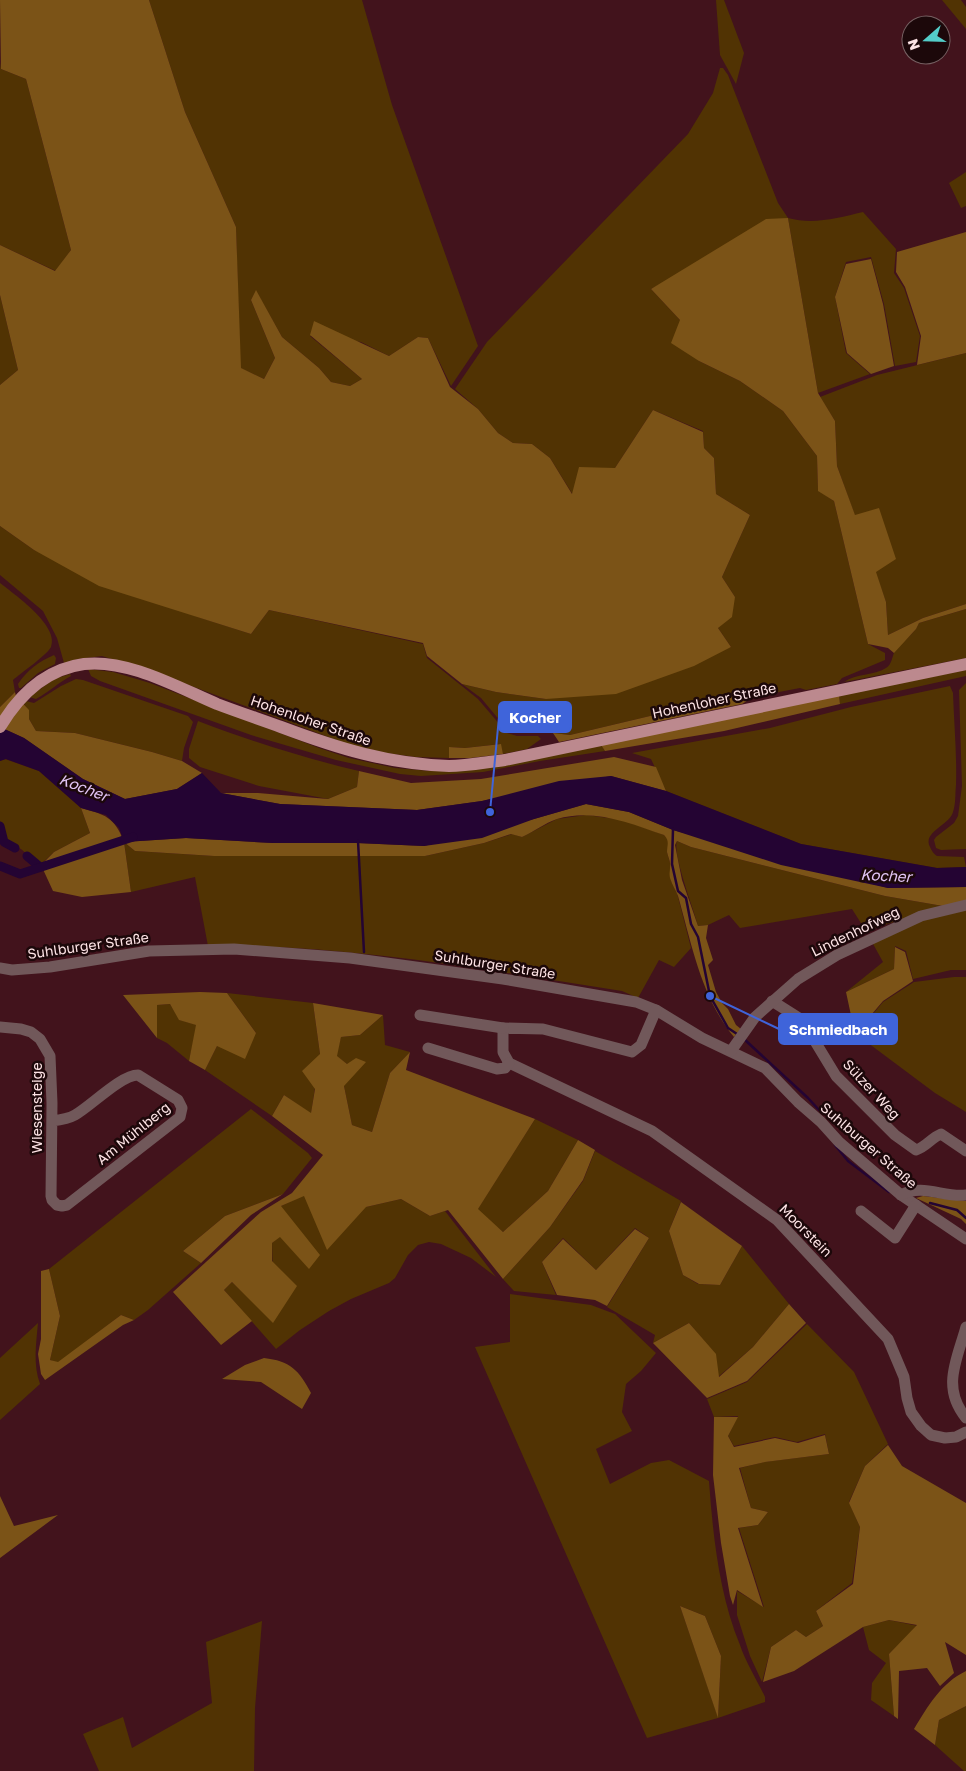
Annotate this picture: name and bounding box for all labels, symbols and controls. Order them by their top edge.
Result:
north arrow [901,15,951,65]
text: N [904,37,923,53]
street label: Hohenloher Straße [650,679,778,721]
street label: Hohenloher Straße [248,691,374,749]
callout: Kocher [499,702,571,732]
text: Kocher [509,708,561,726]
water label: Kocher [57,769,113,805]
water label: Kocher [860,865,914,885]
street label: Lindenhofweg [808,902,902,960]
street label: Suhlburger Straße [26,928,150,962]
street label: Suhlburger Straße [433,946,557,982]
callout: Schmiedbach [779,1014,897,1044]
text: Schmiedbach [789,1020,887,1038]
street label: Sülzer Weg [840,1055,904,1123]
street label: Wiesensteige [28,1062,45,1154]
street label: Am Mühlberg [93,1098,173,1168]
street label: Suhlburger Straße [817,1098,921,1192]
street label: Moorstein [776,1200,836,1260]

